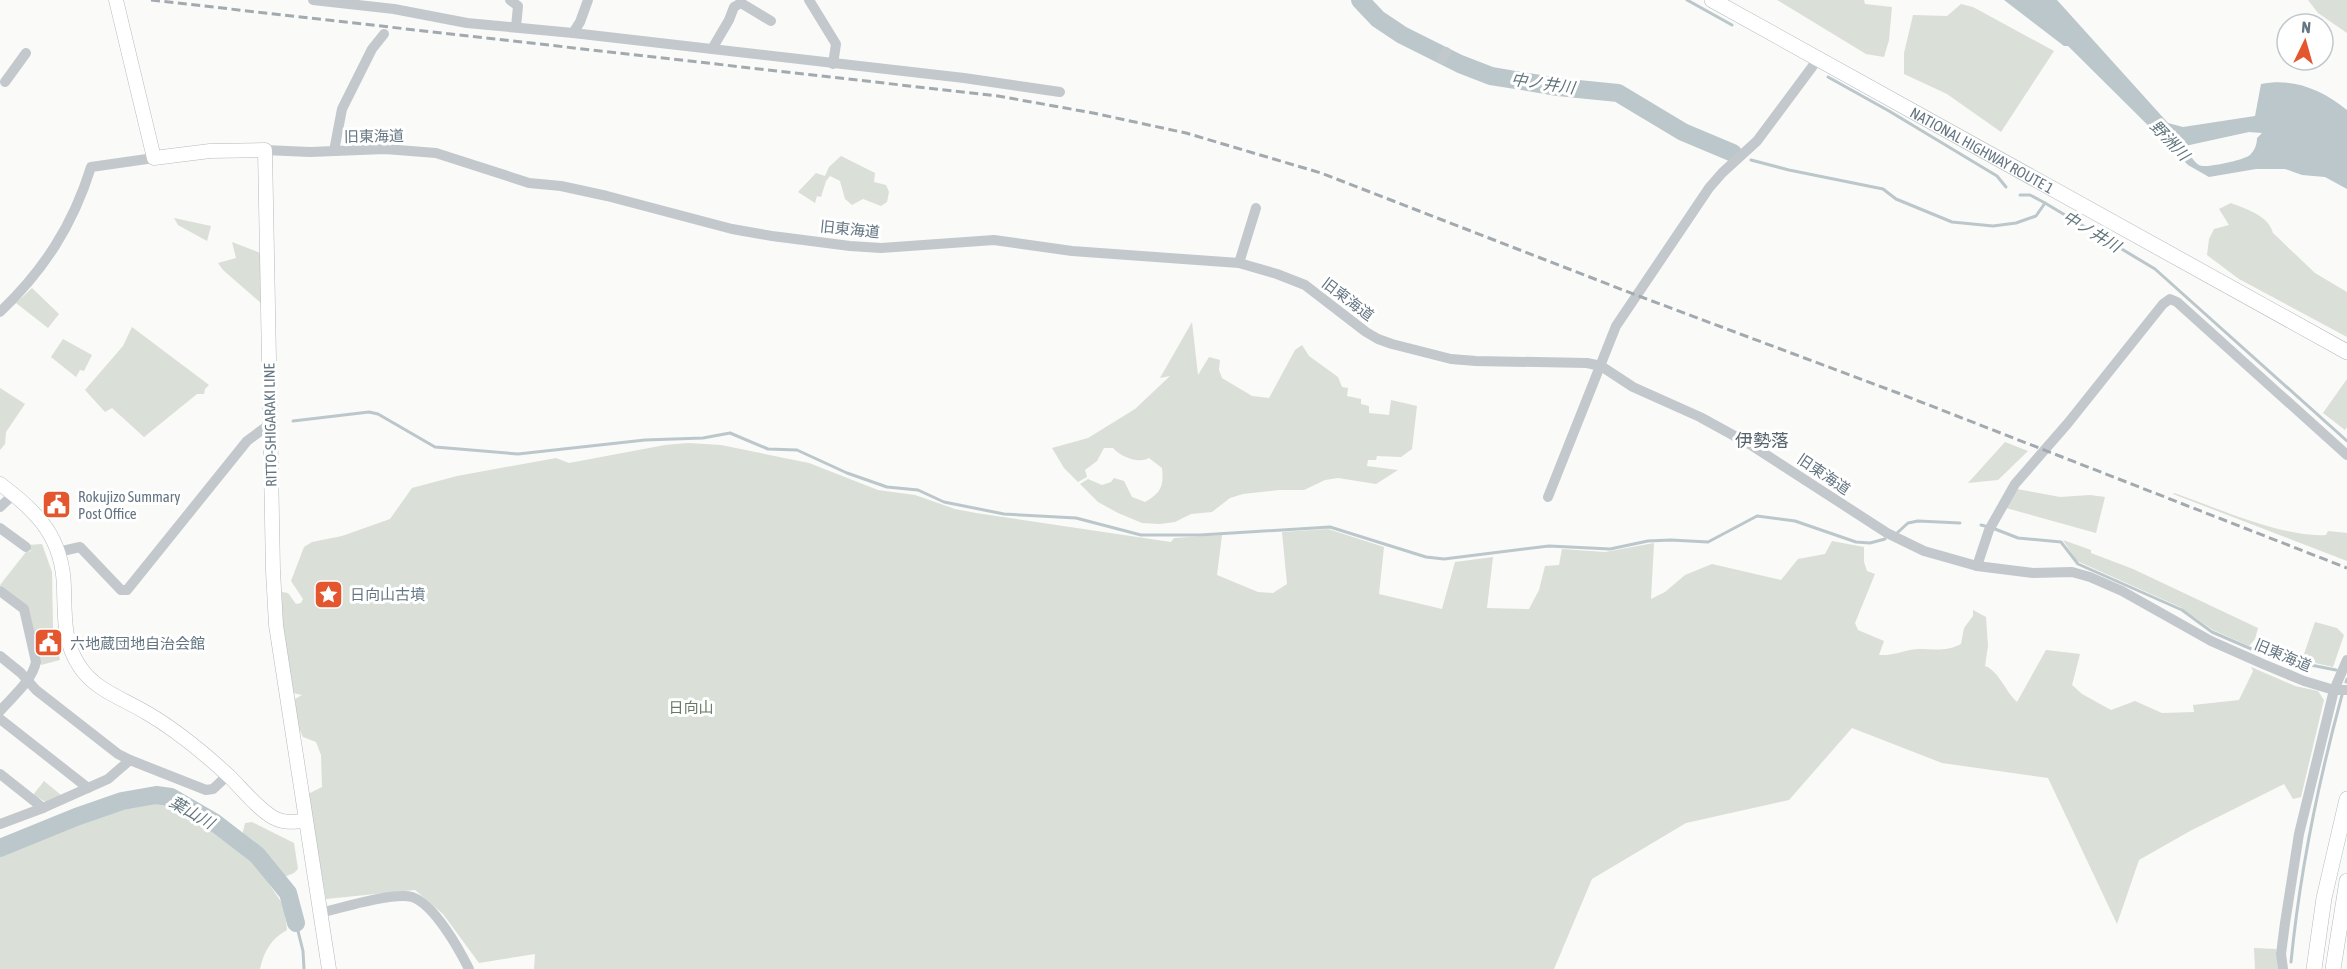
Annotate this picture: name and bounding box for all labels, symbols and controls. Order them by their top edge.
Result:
north arrow [2275,12,2335,72]
text: N [2301,18,2312,36]
water label: 中ノ井川 [1510,70,1578,97]
street label: NATIONAL HIGHWAY ROUTE 1 [1908,103,2057,196]
water label: 野洲川 [2147,116,2195,165]
street label: 旧東海道 [344,127,404,145]
water label: 中ノ井川 [2060,207,2126,256]
street label: 旧東海道 [819,217,881,241]
street label: 旧東海道 [1319,274,1377,324]
street label: RITTO-SHIGARAKI LINE [260,362,280,487]
district label: 伊勢落 [1735,430,1789,451]
street label: 旧東海道 [1794,450,1854,498]
place label: Rokujizo Summary Post Office [78,488,180,522]
public building icon: Rokujizo Summary Post Office [41,489,73,521]
place icon: 日向山古墳 [313,578,345,610]
place label: 日向山古墳 [350,586,425,603]
public building icon: 六地蔵団地自治会館 [33,627,65,659]
place label: 六地蔵団地自治会館 [70,635,205,652]
street label: 旧東海道 [2252,635,2314,675]
park label: 日向山 [668,699,714,716]
water label: 葉山川 [167,792,219,833]

